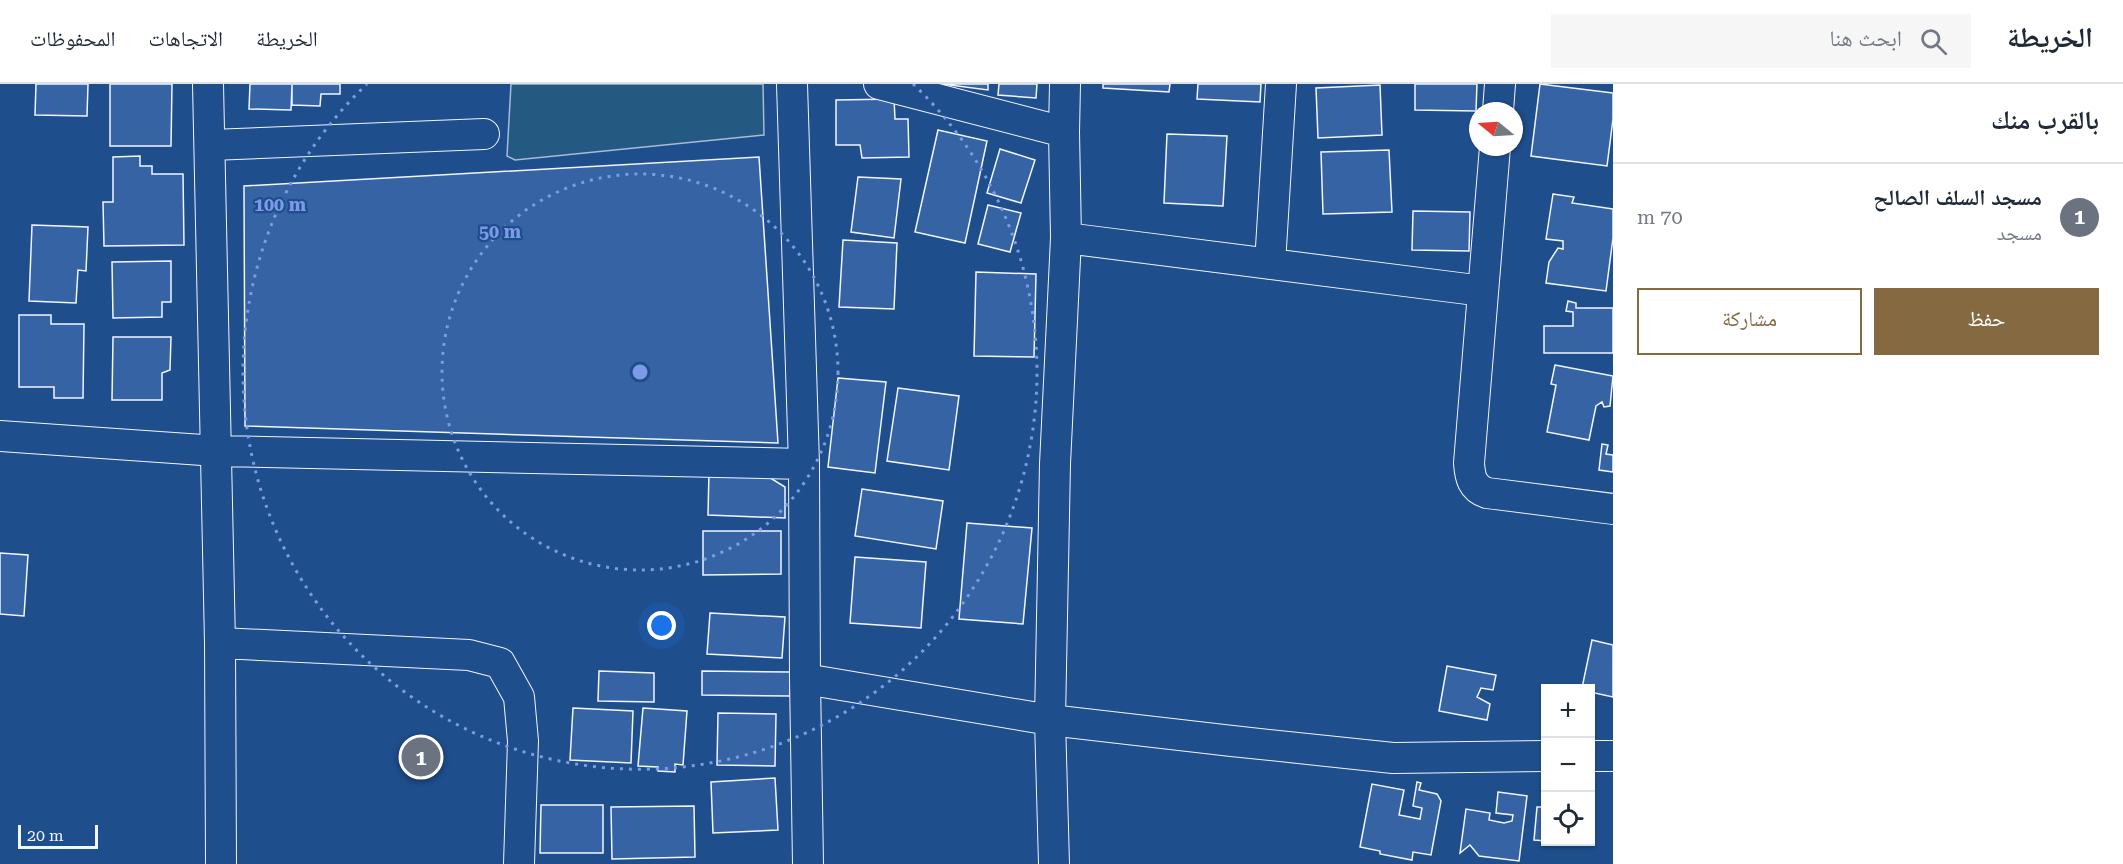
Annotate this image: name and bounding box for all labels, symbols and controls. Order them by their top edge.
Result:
search box [1551,14,1971,68]
text: الخريطة [2007,21,2093,54]
icon: search [1917,25,1950,58]
text: ابحث هنا [1829,26,1902,51]
text: المحفوظات [30,27,115,51]
text: الاتجاهات [148,27,223,51]
text: الخريطة [256,27,318,51]
north arrow [1469,102,1523,156]
text: بالقرب منك [1991,105,2099,135]
text: مسجد السلف الصالح [1873,185,2042,210]
text: 100 m [254,194,307,215]
text: 70 m [1637,205,1683,229]
text: 1 [2074,205,2085,229]
text: 50 m [479,221,522,242]
text: مسجد [1997,221,2042,245]
button: مشاركة [1637,288,1862,355]
button: حفظ [1874,288,2099,355]
centre of rings [630,362,650,382]
your location [647,611,676,640]
map controls [1541,684,1595,846]
button: + [1541,684,1595,738]
pin: 1 [402,734,440,780]
button: − [1541,738,1595,792]
button: locate [1541,792,1595,846]
scale bar [18,822,98,850]
text: 20 m [27,826,64,845]

